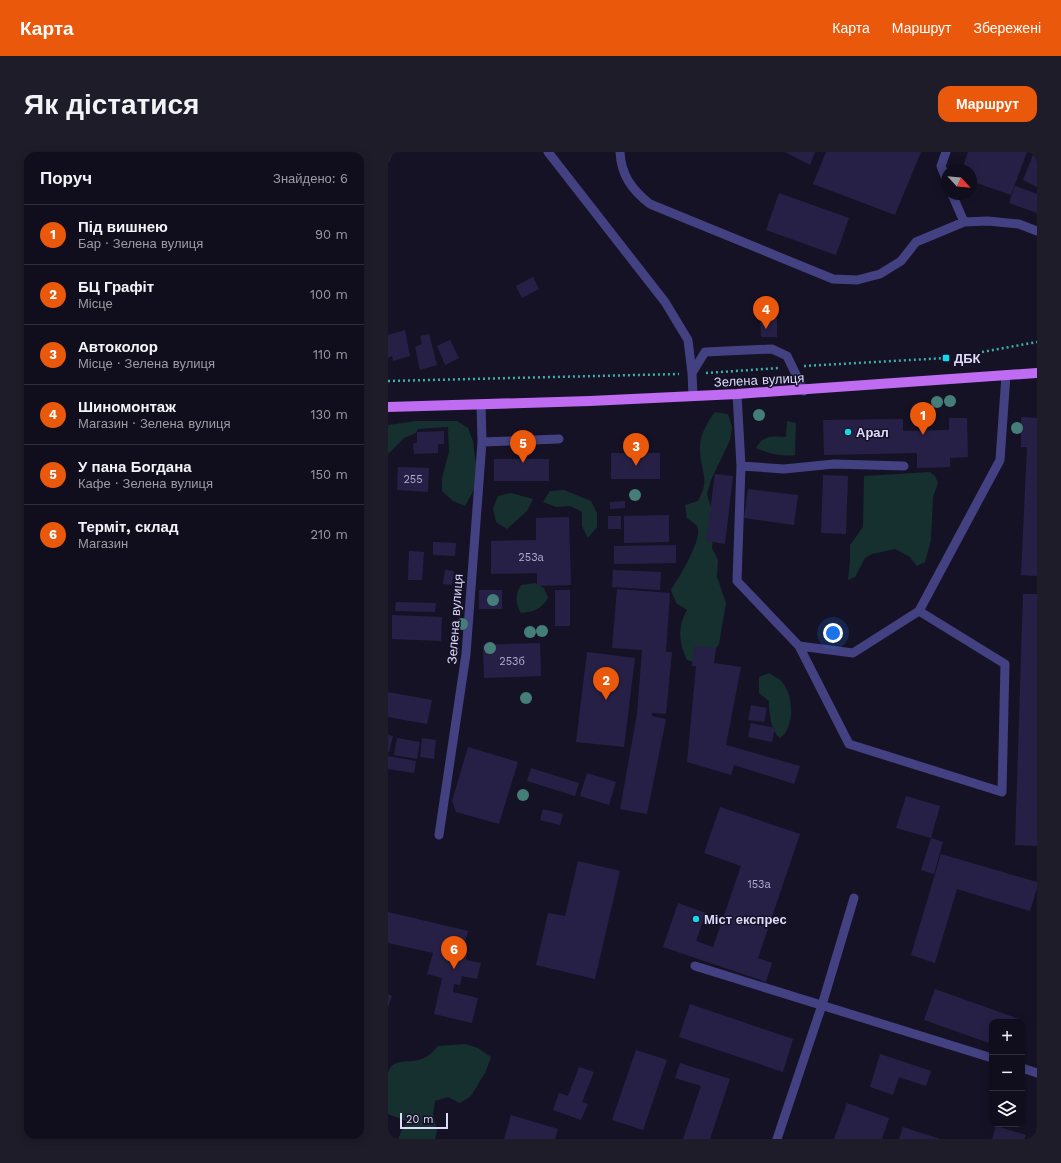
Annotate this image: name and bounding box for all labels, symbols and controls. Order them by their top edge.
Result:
text: Карта [20,17,74,40]
text: Карта [832,20,870,36]
text: Маршрут [892,20,951,36]
text: Збережені [973,20,1041,36]
button: Маршрут [938,86,1037,122]
text: Як дістатися [24,88,199,121]
north arrow [941,164,977,200]
text: Поруч [40,168,92,188]
text: Знайдено: 6 [273,171,348,186]
text: Під вишнею [78,218,168,236]
text: 1 [50,227,56,242]
text: 90 m [315,227,348,242]
text: Бар · Зелена вулиця [78,236,203,251]
text: БЦ Графіт [78,278,154,296]
text: 2 [49,287,57,302]
text: 100 m [310,287,348,302]
text: Місце [78,296,113,311]
pin: 4 [753,296,779,329]
text: Автоколор [78,338,158,356]
text: 3 [49,347,57,362]
text: 110 m [313,347,348,362]
place label: ДБК [954,351,981,366]
marker: ДБК [941,353,951,363]
text: Місце · Зелена вулиця [78,356,215,371]
street label: Зелена вулиця [713,370,805,390]
text: Шиномонтаж [78,398,176,416]
pin: 1 [910,402,936,435]
text: 4 [49,407,57,422]
text: 130 m [310,407,348,422]
text: Магазин · Зелена вулиця [78,416,230,431]
place label: Арал [856,425,889,440]
marker: Арал [843,427,853,437]
pin: 5 [510,430,536,463]
pin: 3 [623,433,649,466]
text: У пана Богдана [78,458,192,476]
text: 5 [49,467,57,482]
text: 150 m [310,467,348,482]
house number: 255 [403,473,423,486]
text: Кафе · Зелена вулиця [78,476,213,491]
text: Терміт, склад [78,518,178,536]
text: 6 [49,527,57,542]
text: 210 m [310,527,348,542]
text: Магазин [78,536,128,551]
house number: 253а [518,551,545,564]
street label: Зелена вулиця [444,573,466,665]
your location [823,623,843,643]
house number: 253б [499,655,525,668]
pin: 2 [593,667,619,700]
house number: 153а [747,878,771,891]
place label: Міст експрес [704,912,787,927]
marker: Міст експрес [691,914,701,924]
pin: 6 [441,936,467,969]
map controls [989,1019,1025,1127]
button: + [989,1019,1025,1055]
button: − [989,1055,1025,1091]
button: layers [989,1091,1025,1127]
scale bar [400,1111,448,1130]
text: 20 m [406,1113,434,1126]

